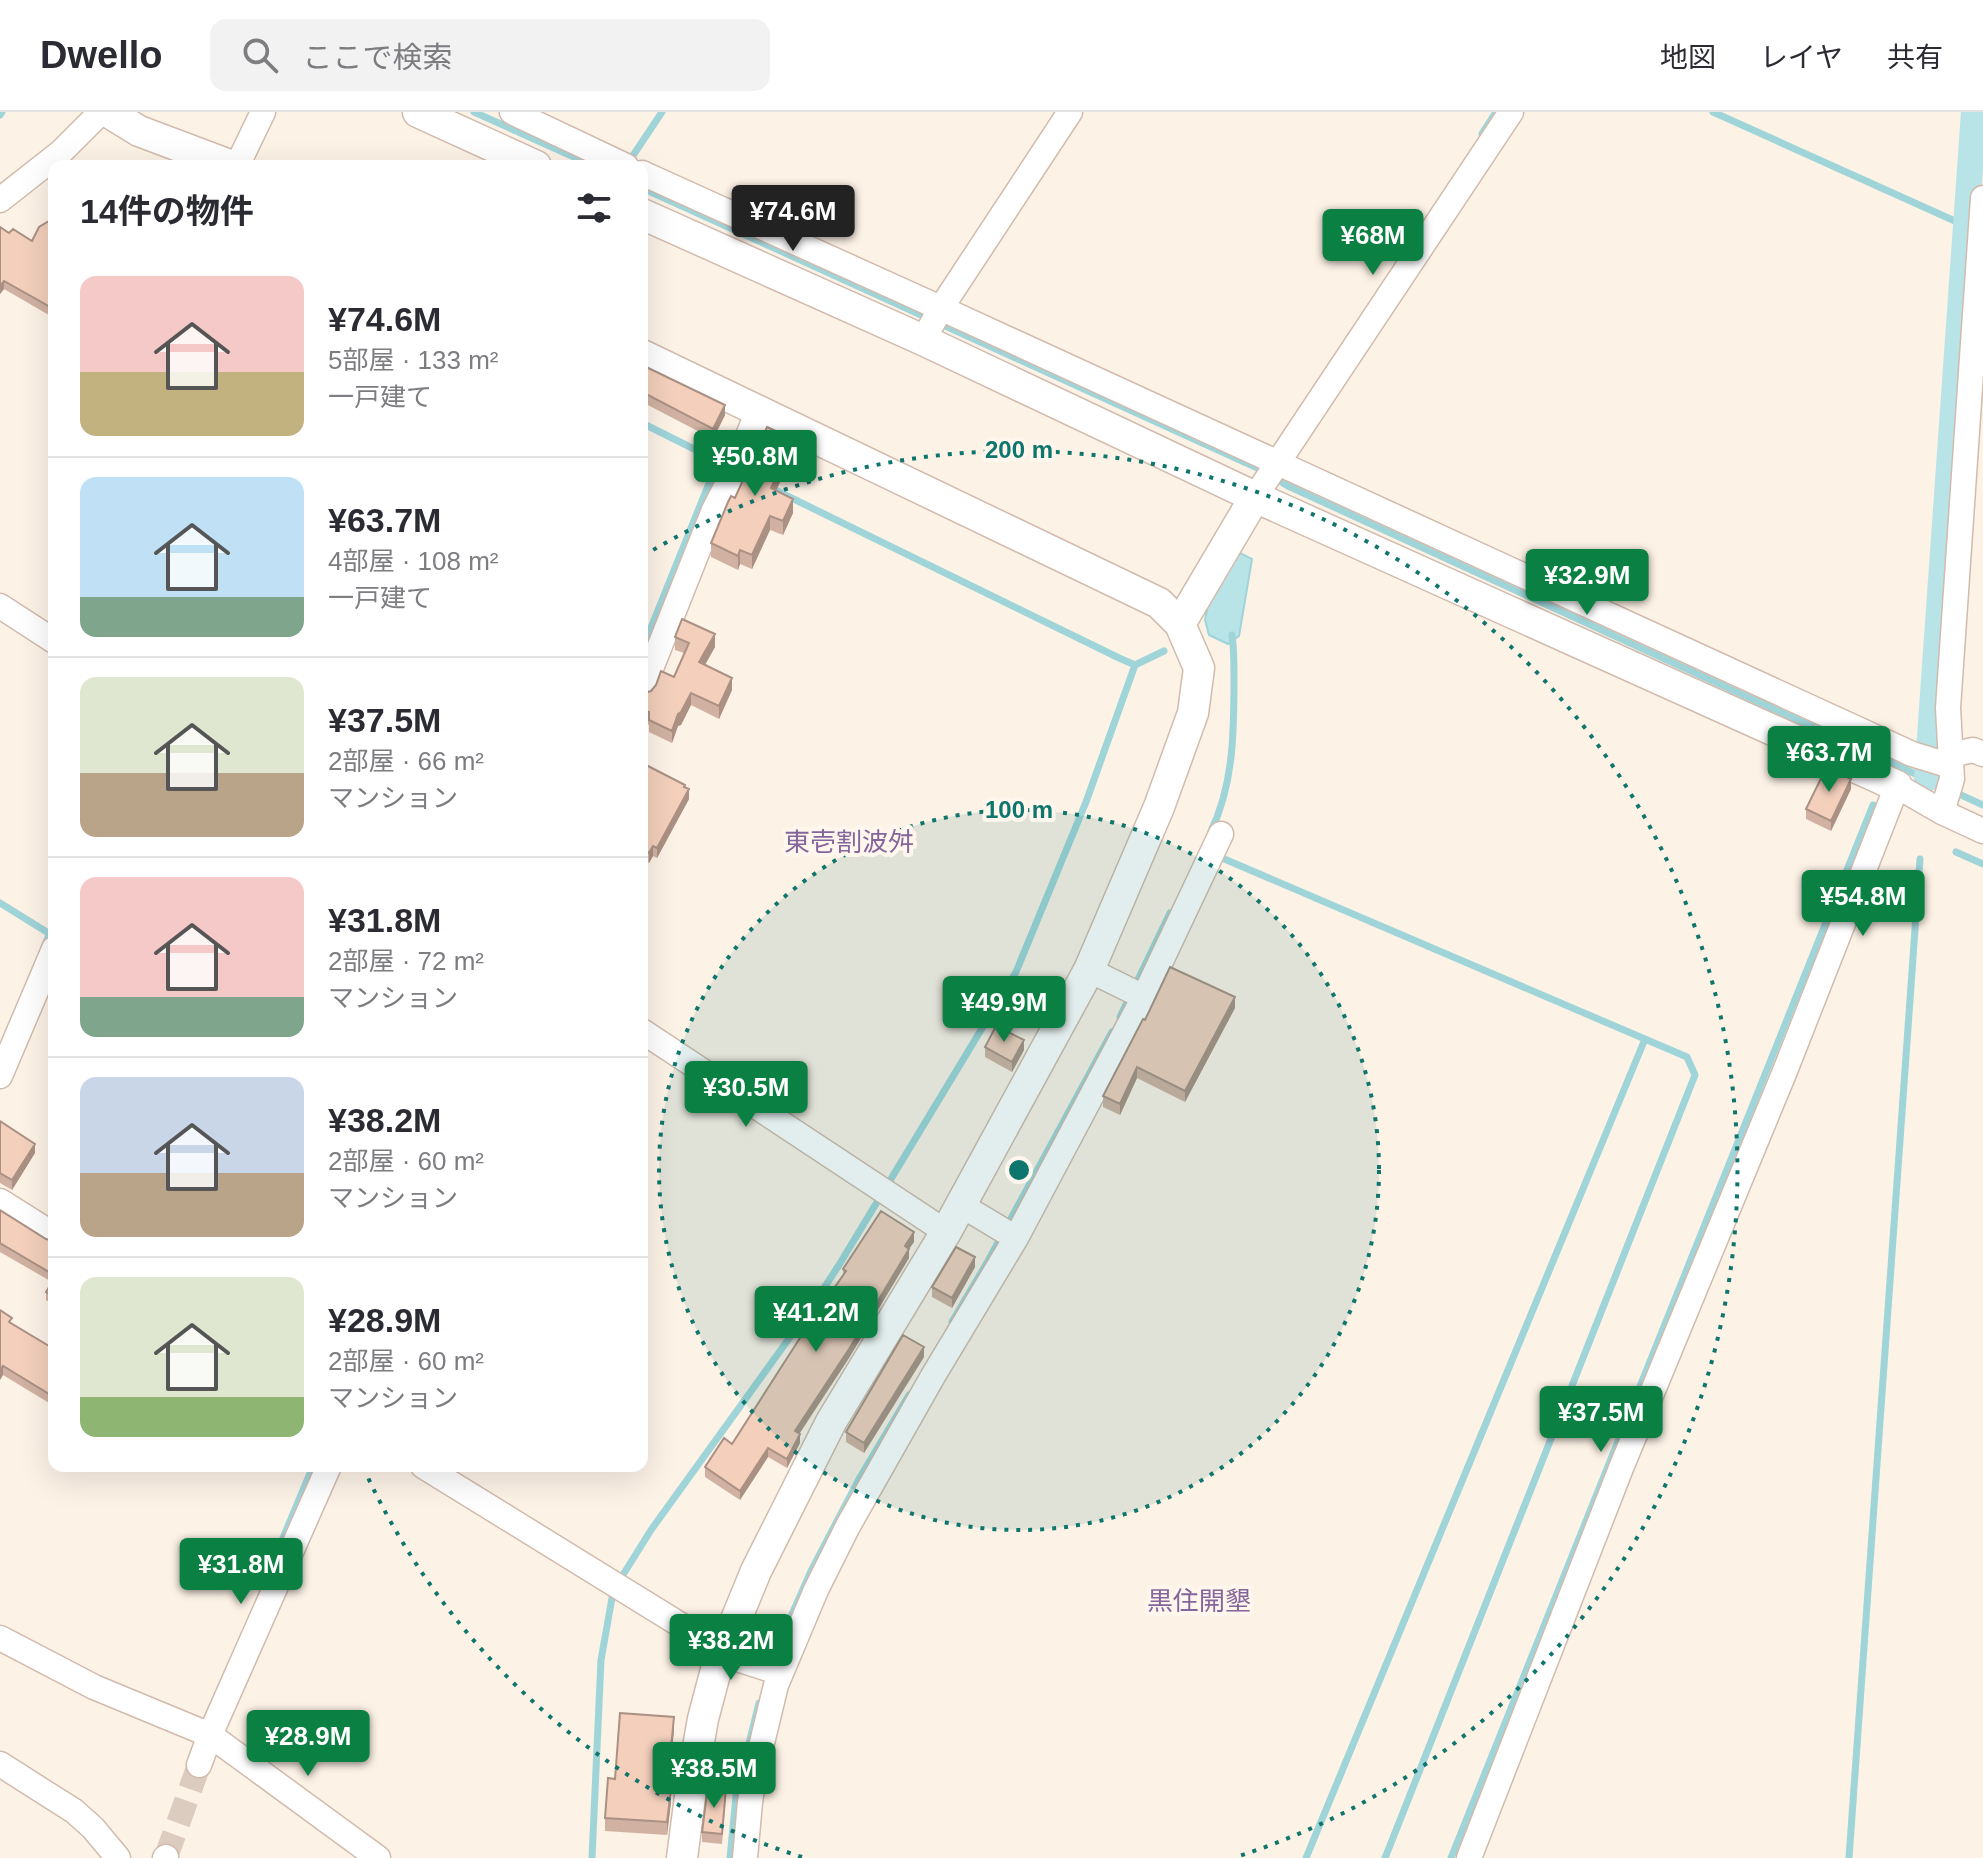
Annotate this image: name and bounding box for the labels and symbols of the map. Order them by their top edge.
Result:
pin: ¥74.6M [728,185,858,253]
pin: ¥68M [1326,209,1420,277]
pin: ¥50.8M [690,430,820,498]
text: 200 m [985,436,1053,463]
pin: ¥32.9M [1522,549,1652,617]
pin: ¥63.7M [1764,726,1894,794]
text: 100 m [985,796,1053,823]
district label: 東壱割波舛 [784,827,914,857]
pin: ¥54.8M [1798,870,1928,938]
pin: ¥49.9M [939,976,1069,1044]
pin: ¥30.5M [681,1061,811,1129]
centre of rings [1005,1156,1033,1184]
pin: ¥41.2M [751,1286,881,1354]
pin: ¥37.5M [1536,1386,1666,1454]
pin: ¥31.8M [176,1538,306,1606]
district label: 黒住開墾 [1147,1586,1251,1616]
pin: ¥38.2M [666,1614,796,1682]
pin: ¥28.9M [243,1710,373,1778]
pin: ¥38.5M [649,1742,779,1810]

